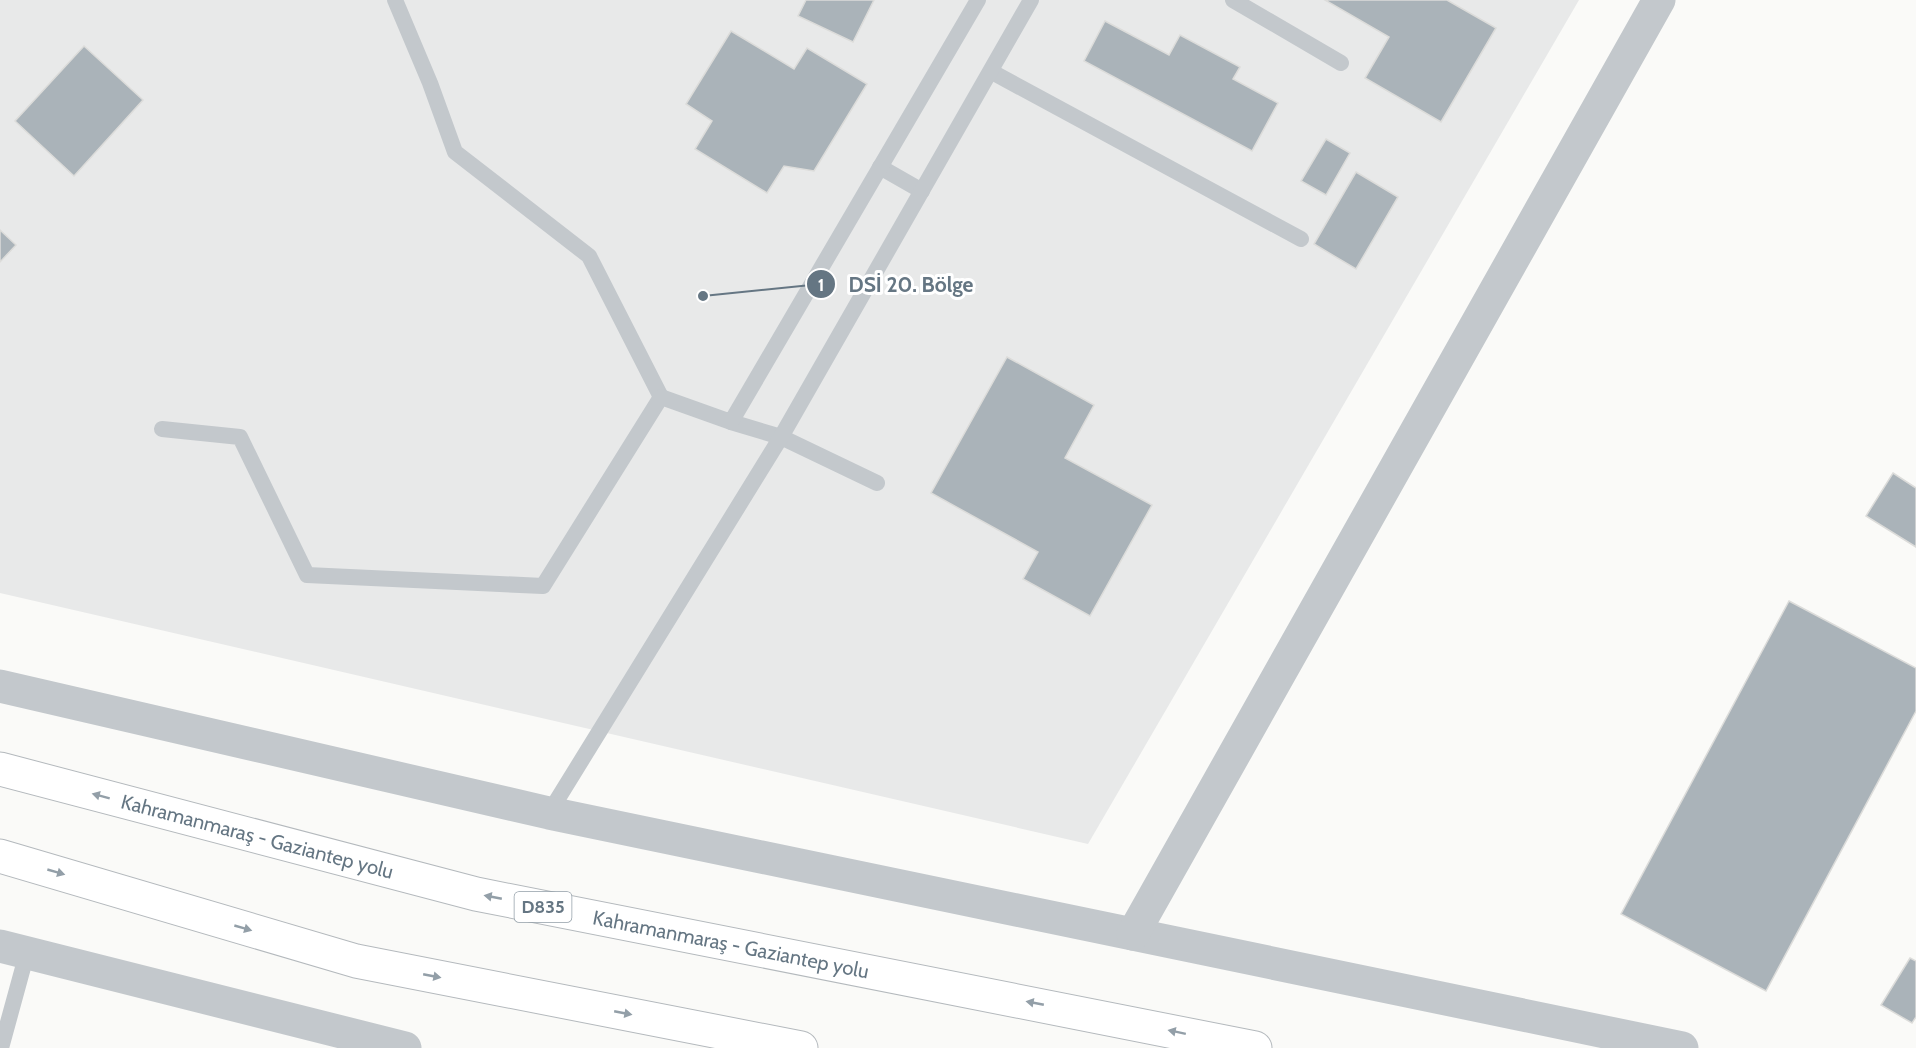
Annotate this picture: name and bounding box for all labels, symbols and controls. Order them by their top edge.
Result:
callout: DSİ 20. Bölge [806,265,985,304]
text: DSİ 20. Bölge [849,272,974,297]
text: 1 [818,274,824,296]
street label: Kahramanmaraş - Gaziantep yolu [118,789,396,884]
one-way arrow [92,790,110,800]
one-way arrow [47,868,65,877]
one-way arrow [483,892,502,901]
road number: D835 [514,892,572,922]
street label: Kahramanmaraş - Gaziantep yolu [591,905,871,983]
one-way arrow [234,924,252,933]
one-way arrow [423,972,442,981]
one-way arrow [1025,998,1044,1007]
one-way arrow [614,1009,633,1018]
one-way arrow [1168,1026,1187,1036]

